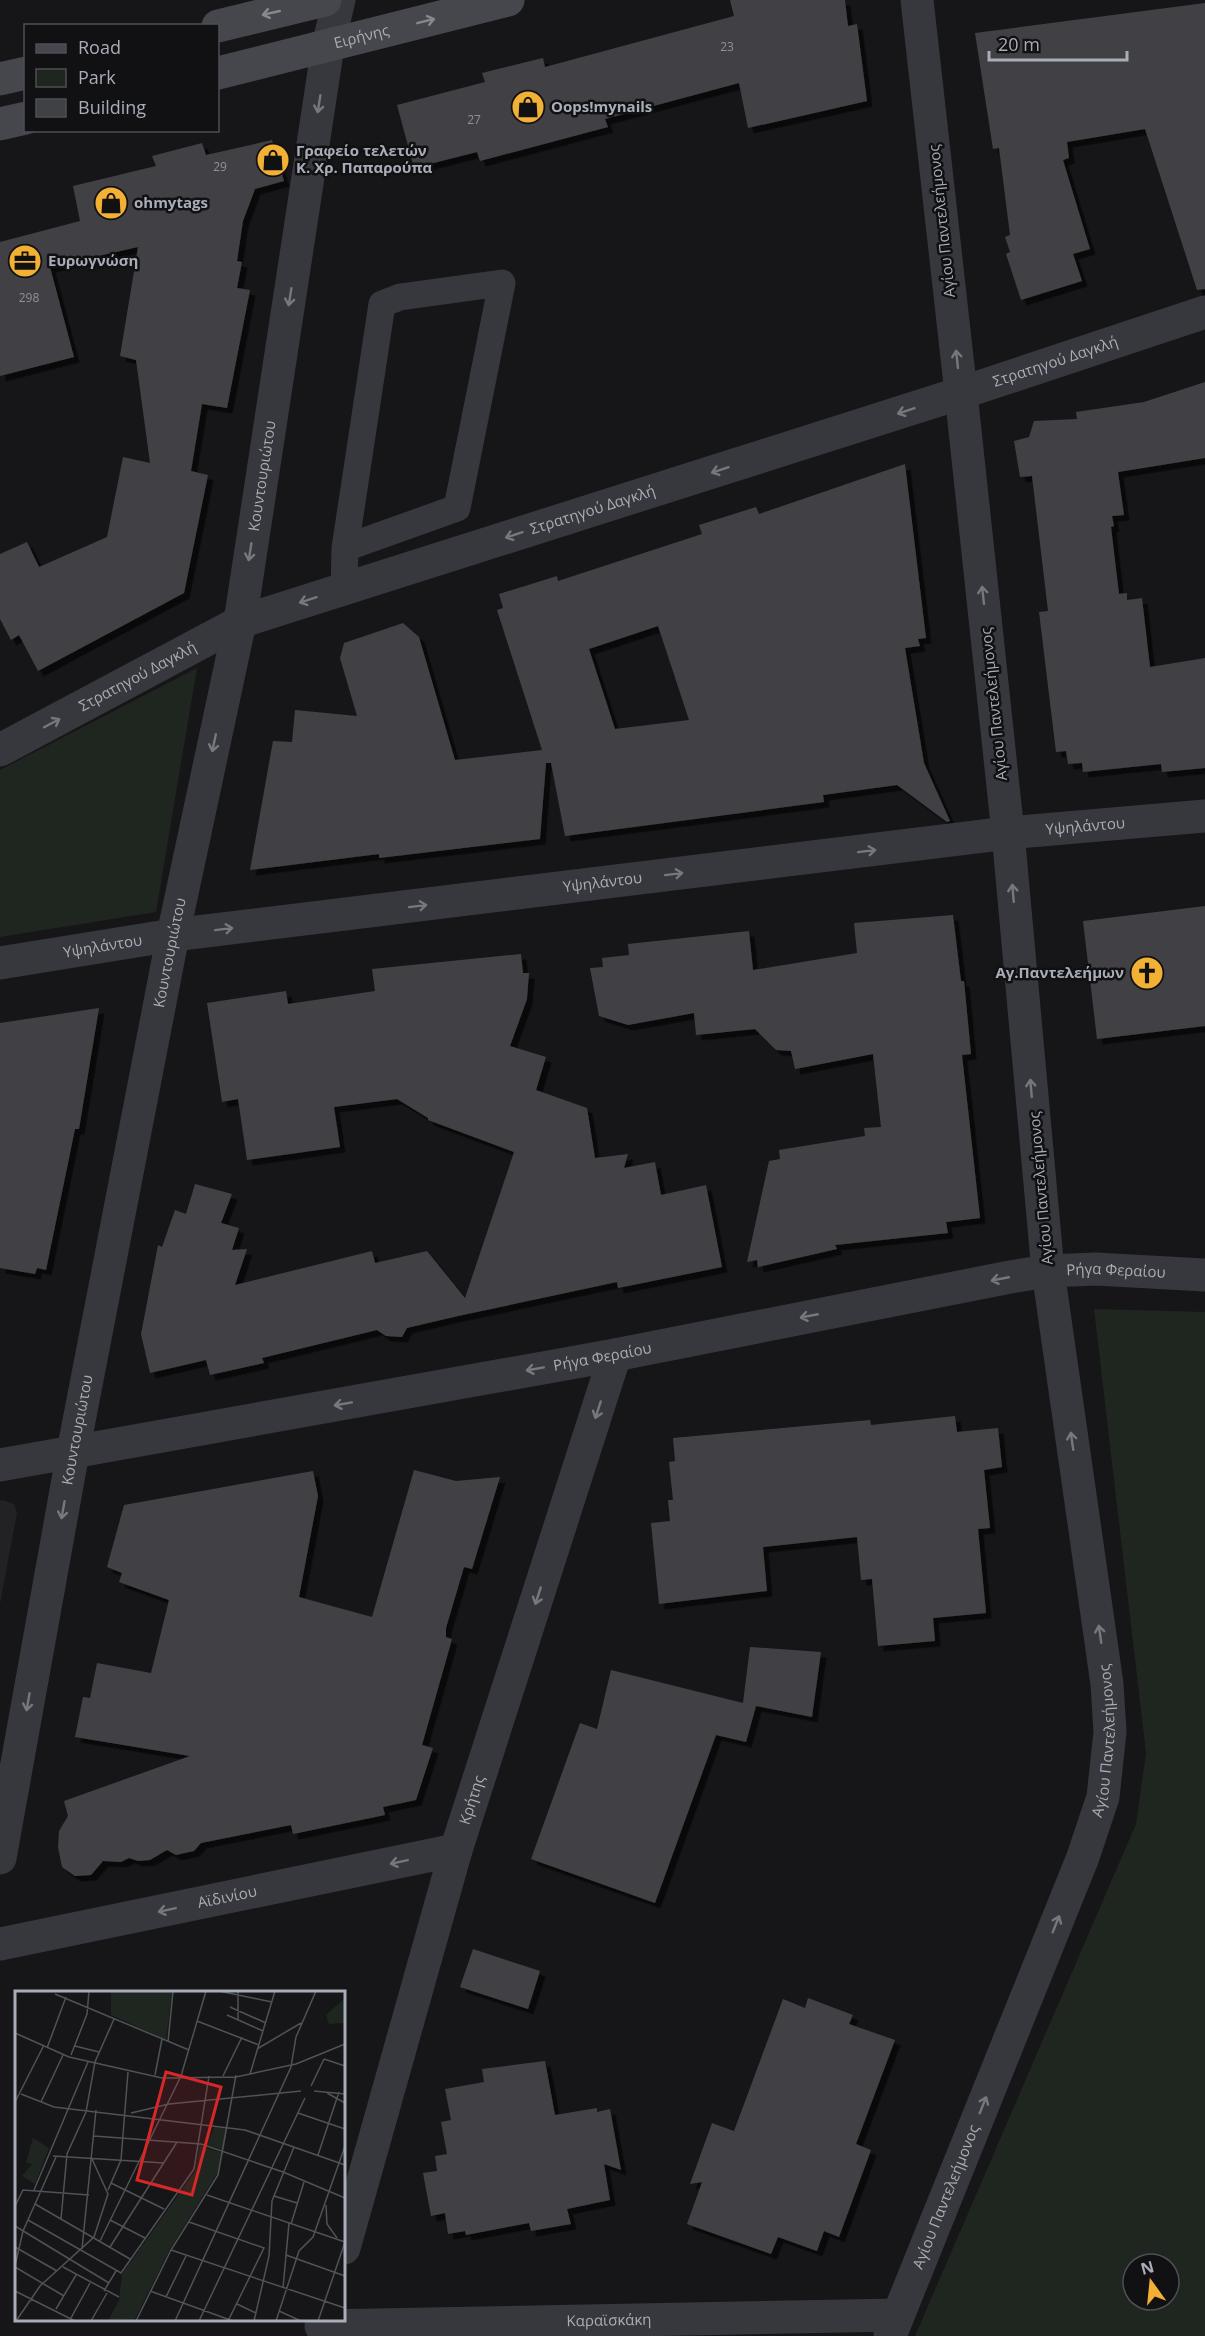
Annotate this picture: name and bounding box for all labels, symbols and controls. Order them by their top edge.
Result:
one-way arrow [262,7,281,19]
one-way arrow [416,15,435,27]
street label: Ειρήνης [332,19,391,52]
legend [24,24,219,132]
scale bar [989,24,1127,62]
text: 20 m [998,32,1040,56]
text: Road [78,35,121,59]
house number: 23 [720,38,734,55]
text: Park [78,65,116,89]
shop icon: Oops!mynails [510,89,546,125]
one-way arrow [314,94,325,114]
text: Building [78,95,146,119]
place label: Oops!mynails [551,96,652,116]
house number: 27 [467,111,481,128]
place label: Γραφείο τελετών Κ. Χρ. Παπαρούπα [296,140,433,177]
shop icon: Γραφείο τελετών Κ. Χρ. Παπαρούπα [255,142,291,178]
street label: Αγίου Παντελεήμονος [923,144,959,299]
house number: 29 [213,158,227,175]
shop icon: ohmytags [93,185,129,221]
place label: ohmytags [134,192,208,212]
office icon: Ευρωγνώση [7,243,43,279]
place label: Ευρωγνώση [48,250,138,270]
one-way arrow [284,287,295,306]
house number: 298 [19,289,39,306]
street label: Στρατηγού Δαγκλή [990,331,1120,391]
one-way arrow [952,350,963,370]
one-way arrow [897,406,916,417]
street label: Κουντουριώτου [243,419,280,533]
one-way arrow [711,465,730,476]
street label: Στρατηγού Δαγκλή [527,480,658,538]
one-way arrow [505,530,524,541]
one-way arrow [245,542,256,561]
one-way arrow [977,586,988,605]
one-way arrow [299,595,318,606]
street label: Αγίου Παντελεήμονος [975,627,1011,782]
street label: Στρατηγού Δαγκλή [75,636,199,715]
one-way arrow [42,717,60,728]
one-way arrow [208,733,219,753]
street label: Υψηλάντου [1045,812,1126,839]
one-way arrow [857,845,877,856]
street label: Υψηλάντου [562,867,643,896]
one-way arrow [663,868,683,879]
one-way arrow [1007,884,1018,904]
street label: Κουντουριώτου [148,896,190,1009]
one-way arrow [407,900,427,911]
one-way arrow [214,923,233,934]
street label: Υψηλάντου [62,929,143,962]
church icon: Αγ.Παντελεήμων [1129,955,1165,991]
place label: Αγ.Παντελεήμων [995,962,1124,982]
one-way arrow [1025,1078,1036,1098]
street label: Αγίου Παντελεήμονος [1023,1111,1057,1266]
street label: Ρήγα Φεραίου [1066,1258,1166,1282]
one-way arrow [991,1274,1011,1285]
one-way arrow [800,1311,819,1323]
street label: Ρήγα Φεραίου [551,1337,653,1375]
one-way arrow [526,1364,545,1375]
street label: Κουντουριώτου [56,1373,97,1486]
one-way arrow [334,1399,353,1410]
one-way arrow [591,1400,602,1419]
one-way arrow [1067,1431,1078,1451]
one-way arrow [57,1500,68,1519]
one-way arrow [532,1586,543,1605]
one-way arrow [1094,1624,1105,1644]
street label: Αγίου Παντελεήμονος [1086,1663,1119,1819]
one-way arrow [22,1691,33,1711]
street label: Κρήτης [454,1772,488,1827]
one-way arrow [390,1857,409,1868]
street label: Αϊδινίου [196,1880,258,1912]
one-way arrow [157,1904,176,1916]
one-way arrow [1051,1915,1062,1934]
inset map [15,1991,345,2321]
one-way arrow [978,2096,989,2115]
street label: Αγίου Παντελεήμονος [907,2121,983,2272]
north arrow [1121,2252,1181,2312]
text: N [1138,2255,1156,2280]
street label: Καραϊσκάκη [566,2309,652,2330]

